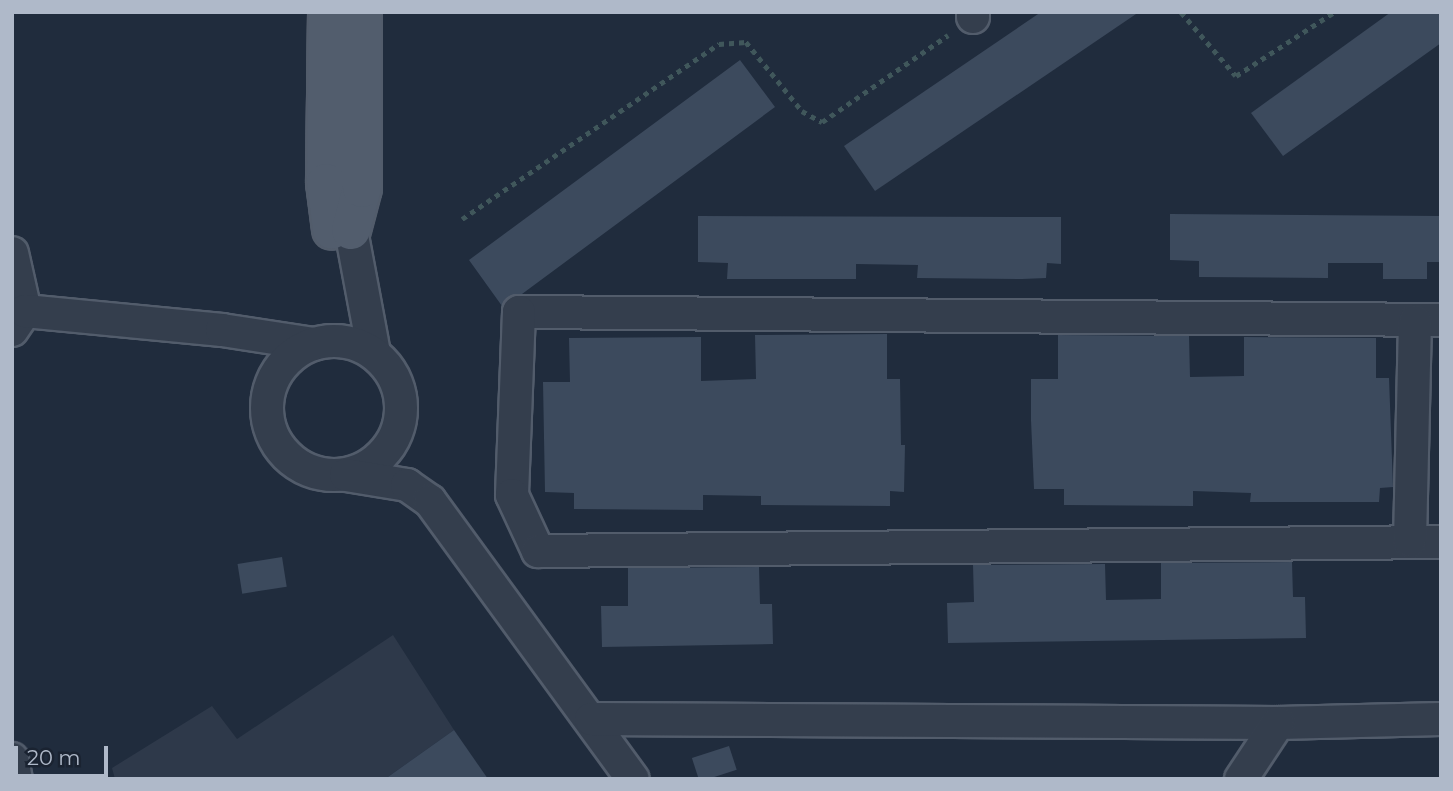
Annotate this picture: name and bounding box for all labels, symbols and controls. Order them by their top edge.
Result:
scale bar [18,732,112,776]
text: 20 m [27,745,81,770]

